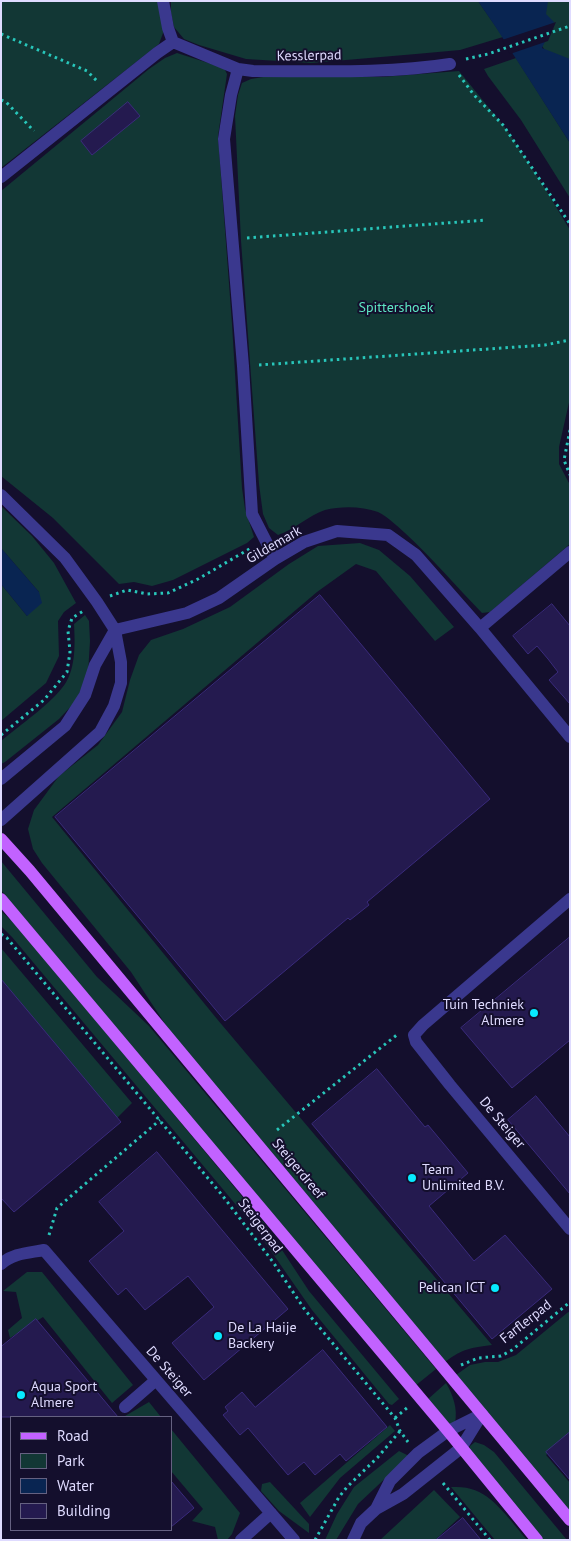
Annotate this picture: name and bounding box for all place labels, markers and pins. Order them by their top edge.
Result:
place label: Tuin Techniek Almere [443,997,524,1030]
marker: Tuin Techniek Almere [528,1007,540,1019]
place label: Team Unlimited B.V. [422,1162,505,1194]
marker: Team Unlimited B.V. [406,1172,418,1184]
place label: Pelican ICT [419,1280,485,1296]
marker: Pelican ICT [489,1282,501,1294]
place label: De La Haije Backery [228,1320,297,1352]
marker: De La Haije Backery [212,1330,224,1342]
place label: Aqua Sport Almere [31,1379,97,1411]
marker: Aqua Sport Almere [15,1389,27,1401]

